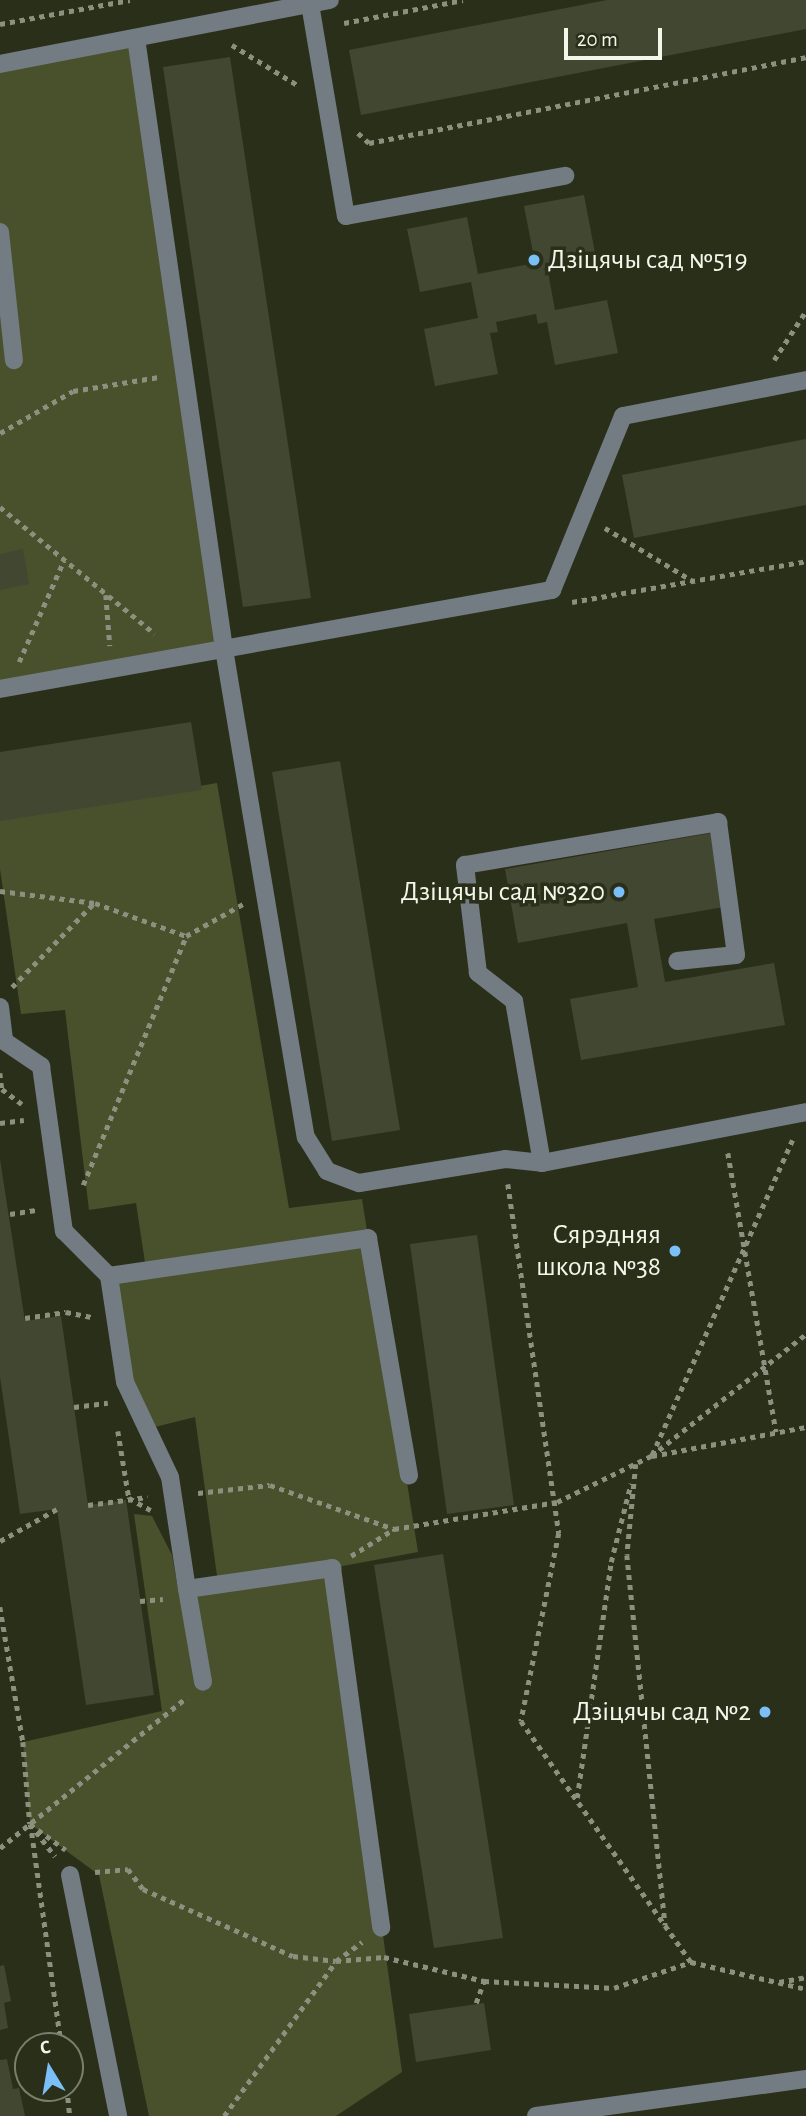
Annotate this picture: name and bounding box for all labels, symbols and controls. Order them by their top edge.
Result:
scale bar [568,14,666,58]
text: 20 m [577,29,618,50]
place label: Дзіцячы сад №519 [548,243,748,277]
marker: Дзіцячы сад №519 [526,252,542,268]
place label: Дзіцячы сад №320 [401,875,605,909]
marker: Дзіцячы сад №320 [611,884,627,900]
place label: Сярэдняя школа №38 [536,1218,661,1284]
marker: Сярэдняя школа №38 [667,1243,683,1259]
place label: Дзіцячы сад №2 [573,1695,751,1729]
marker: Дзіцячы сад №2 [757,1704,773,1720]
north arrow [14,2032,84,2102]
text: С [38,2038,52,2058]

